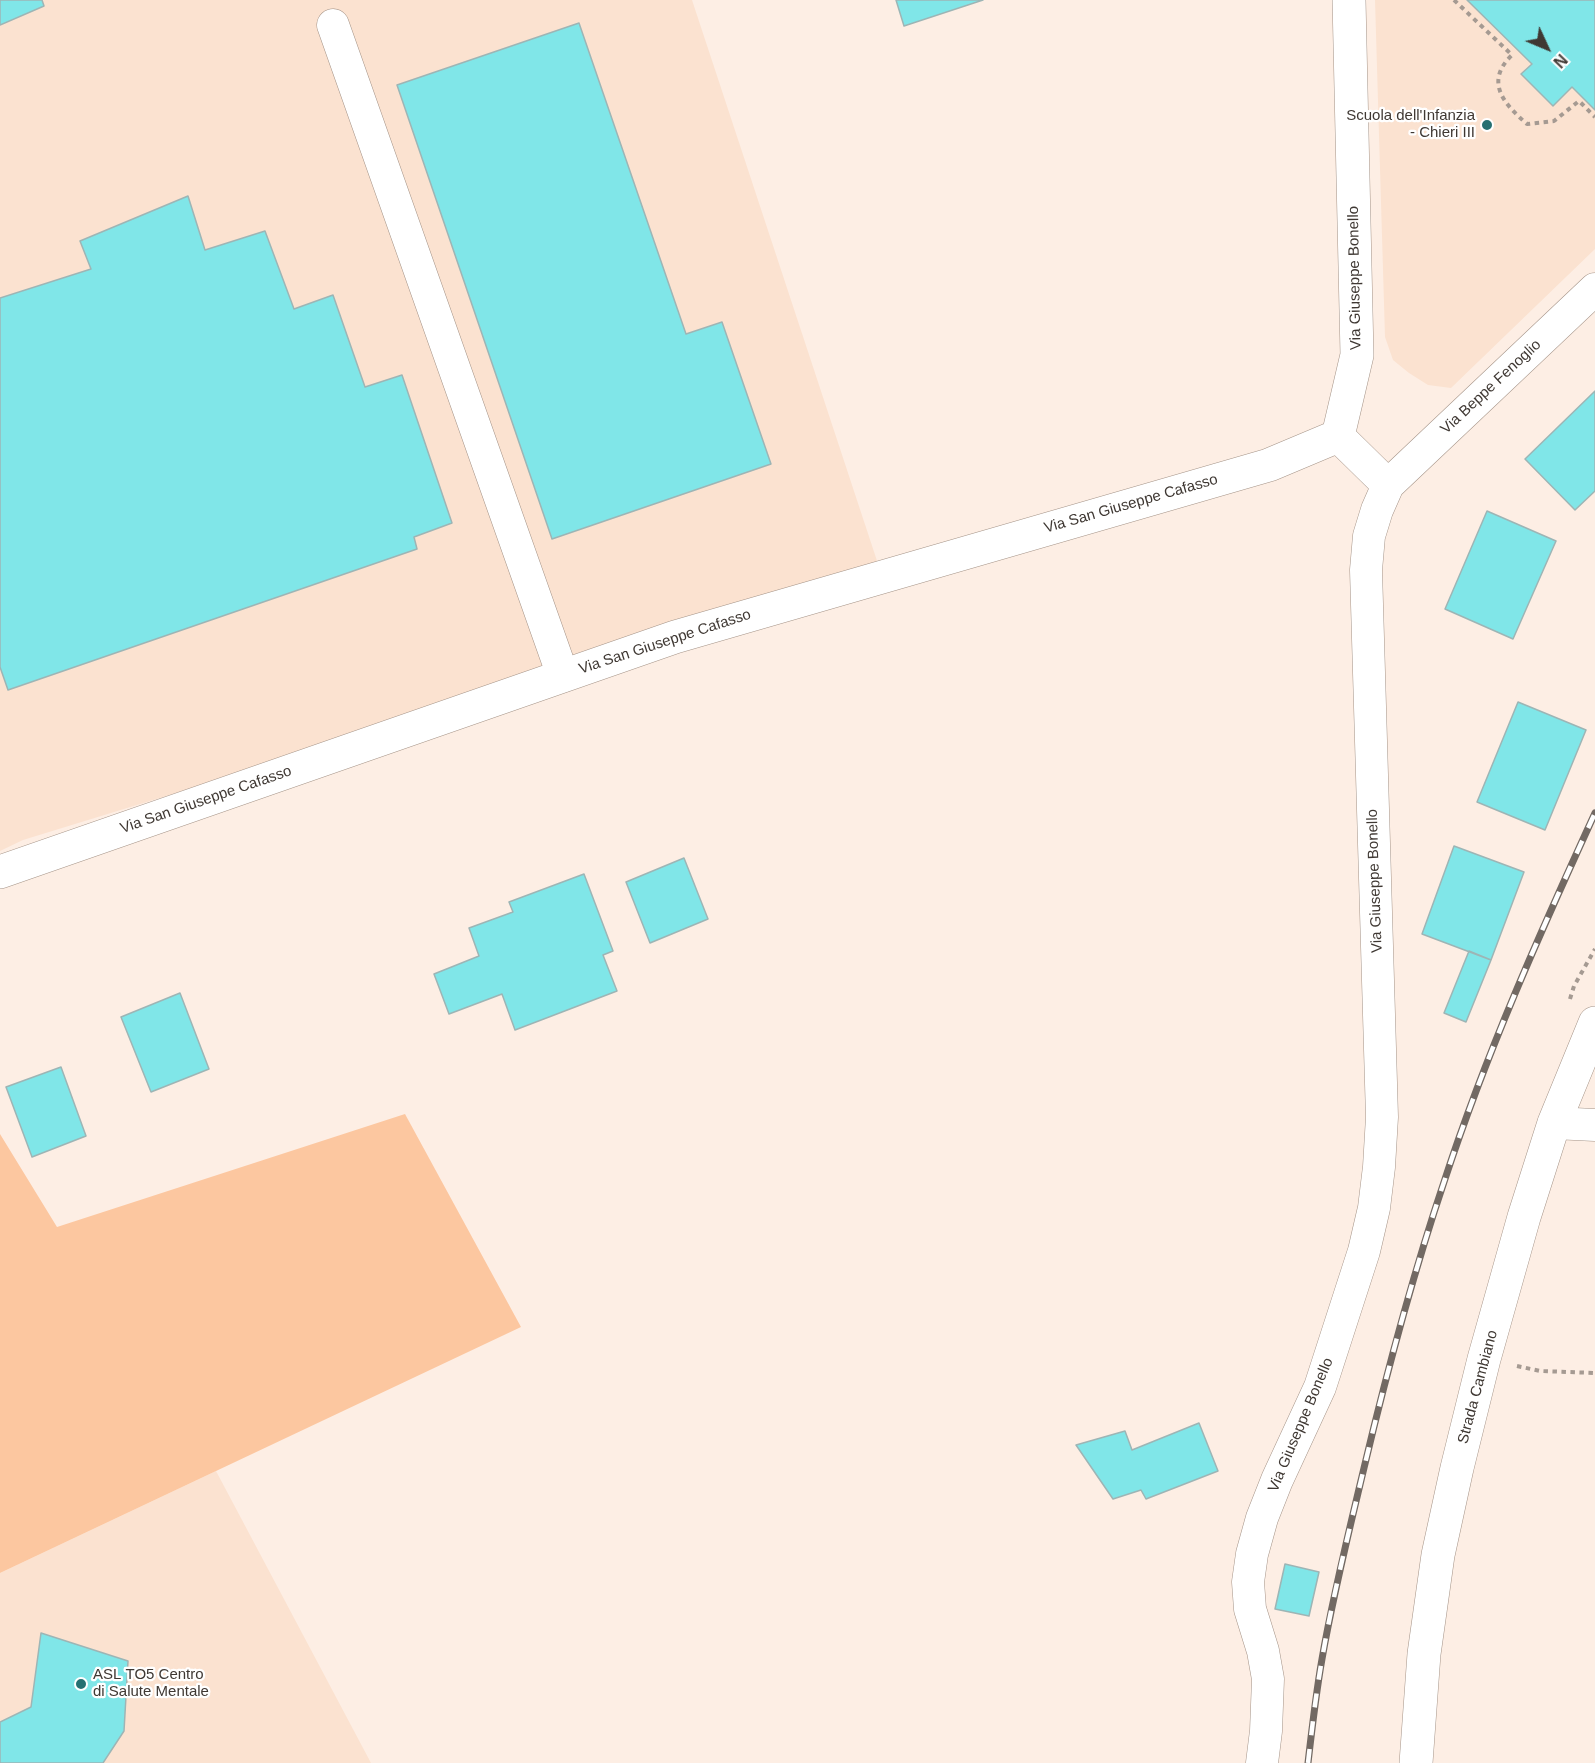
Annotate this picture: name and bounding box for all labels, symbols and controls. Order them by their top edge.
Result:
north arrow [1517,18,1577,78]
text: N [1550,51,1570,71]
place label: Scuola dell'Infanzia - Chieri III [1346,107,1475,142]
marker: Scuola dell'Infanzia - Chieri III [1480,118,1494,132]
street label: Via Giuseppe Bonello [1345,206,1365,350]
street label: Via Beppe Fenoglio [1437,336,1545,438]
street label: Via San Giuseppe Cafasso [1042,471,1220,537]
street label: Via San Giuseppe Cafasso [577,606,753,678]
street label: Via San Giuseppe Cafasso [118,762,294,838]
street label: Via Giuseppe Bonello [1363,809,1387,953]
street label: Strada Cambiano [1454,1328,1502,1446]
street label: Via Giuseppe Bonello [1265,1355,1337,1495]
place label: ASL TO5 Centro di Salute Mentale [93,1666,209,1701]
marker: ASL TO5 Centro di Salute Mentale [74,1677,88,1691]

